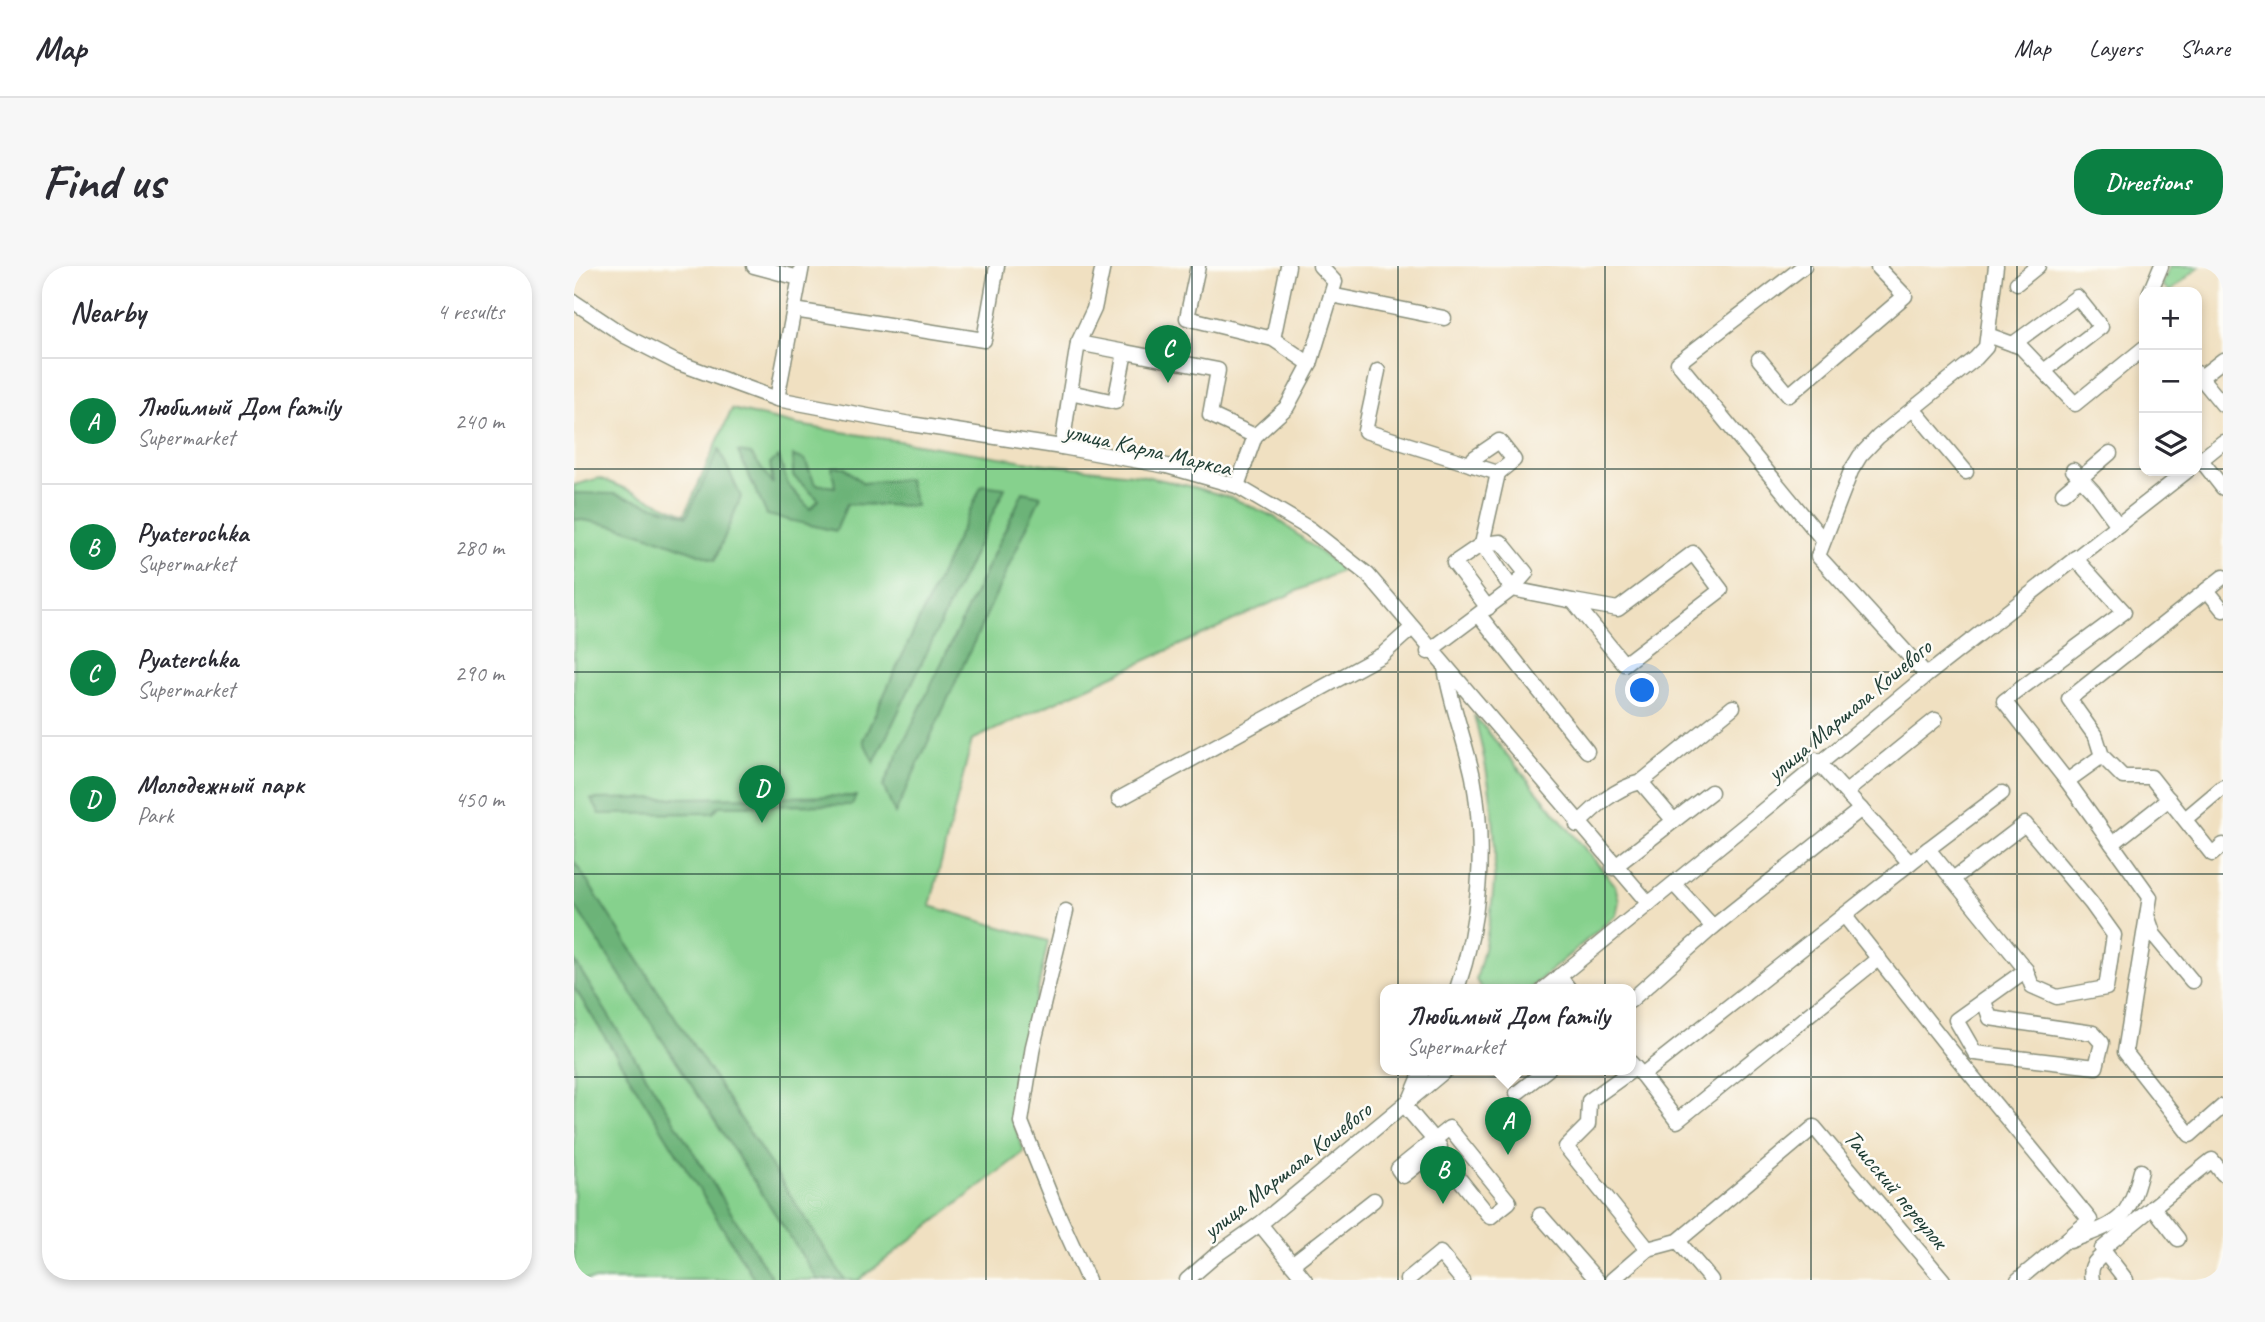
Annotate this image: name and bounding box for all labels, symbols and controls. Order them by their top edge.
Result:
text: Map [35,27,86,69]
text: Map [2014,33,2051,63]
text: Layers [2089,33,2142,63]
text: Share [2180,33,2230,63]
button: Directions [2074,149,2223,215]
text: Find us [42,151,164,213]
map controls [2139,287,2202,476]
button: + [2139,287,2202,350]
text: Nearby [70,293,146,331]
text: 4 results [437,297,504,326]
pin: C [1145,325,1191,383]
button: − [2139,350,2202,413]
text: Любимый Дом family [137,390,340,423]
text: A [87,407,99,436]
text: 240 m [455,407,504,436]
button: layers [2139,413,2202,476]
street label: улица Карла Маркса [1060,415,1236,483]
text: Supermarket [137,423,235,452]
text: Pyaterochka [137,516,248,549]
text: B [87,533,99,562]
text: 280 m [455,533,504,562]
text: Supermarket [137,549,235,578]
street label: улица Маршала Кошевого [1759,631,1939,789]
text: Pyaterchka [137,642,238,675]
text: C [88,659,98,688]
text: 290 m [455,659,504,688]
your location [1625,673,1659,707]
text: Supermarket [137,675,235,704]
pin: D [739,765,785,823]
text: Молодежный парк [137,768,304,801]
text: D [86,785,100,814]
text: 450 m [455,785,504,814]
text: Park [137,801,173,830]
popup [1380,984,1636,1075]
text: Любимый Дом family [1406,999,1610,1032]
text: Supermarket [1406,1032,1504,1061]
street label: улица Маршала Кошевого [1195,1094,1379,1247]
pin: A [1485,1097,1531,1155]
street label: Таисский переулок [1837,1123,1956,1256]
pin: B [1420,1146,1466,1204]

